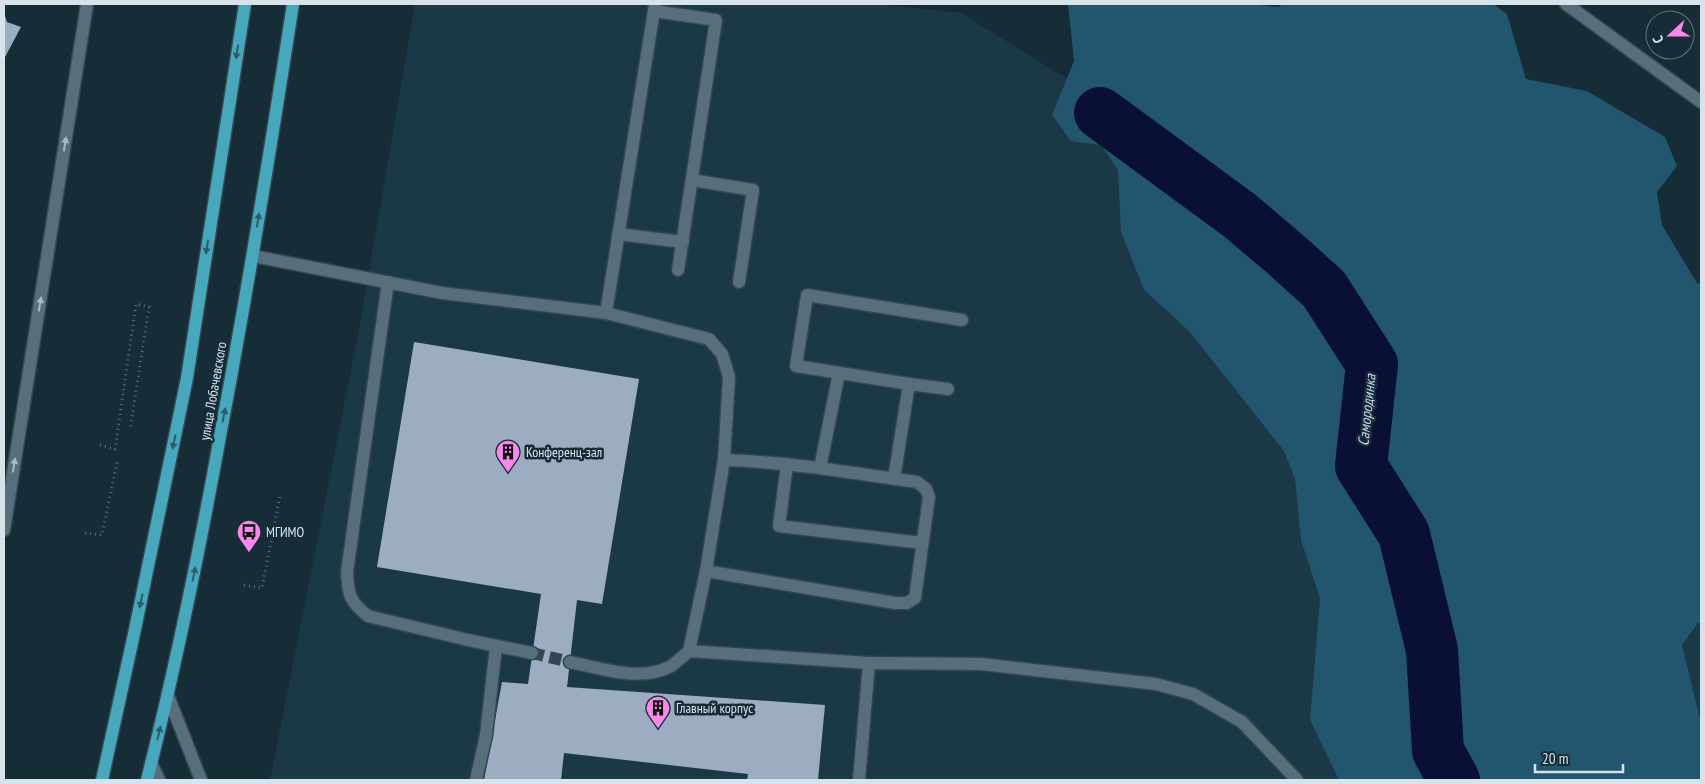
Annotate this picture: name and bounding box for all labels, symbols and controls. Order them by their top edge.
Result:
north arrow [1645,10,1695,60]
text: С [1648,33,1667,46]
one-way arrow [233,44,241,60]
one-way arrow [62,135,70,151]
one-way arrow [255,212,263,228]
one-way arrow [203,239,211,255]
one-way arrow [36,296,44,312]
street label: улица Лобачевского [195,340,231,442]
water label: Самородинка [1353,372,1380,447]
one-way arrow [221,406,229,422]
one-way arrow [170,434,178,449]
building icon: Конференц-зал [495,439,521,473]
place label: Конференц-зал [526,443,602,461]
one-way arrow [11,456,19,472]
bus stop icon: МГИМО [236,519,262,553]
place label: МГИМО [266,523,304,541]
one-way arrow [190,567,198,582]
one-way arrow [137,593,145,608]
building icon: Главный корпус [645,695,671,729]
place label: Главный корпус [676,699,753,717]
one-way arrow [155,726,163,741]
scale bar [1535,742,1622,774]
text: 20 m [1542,749,1568,768]

